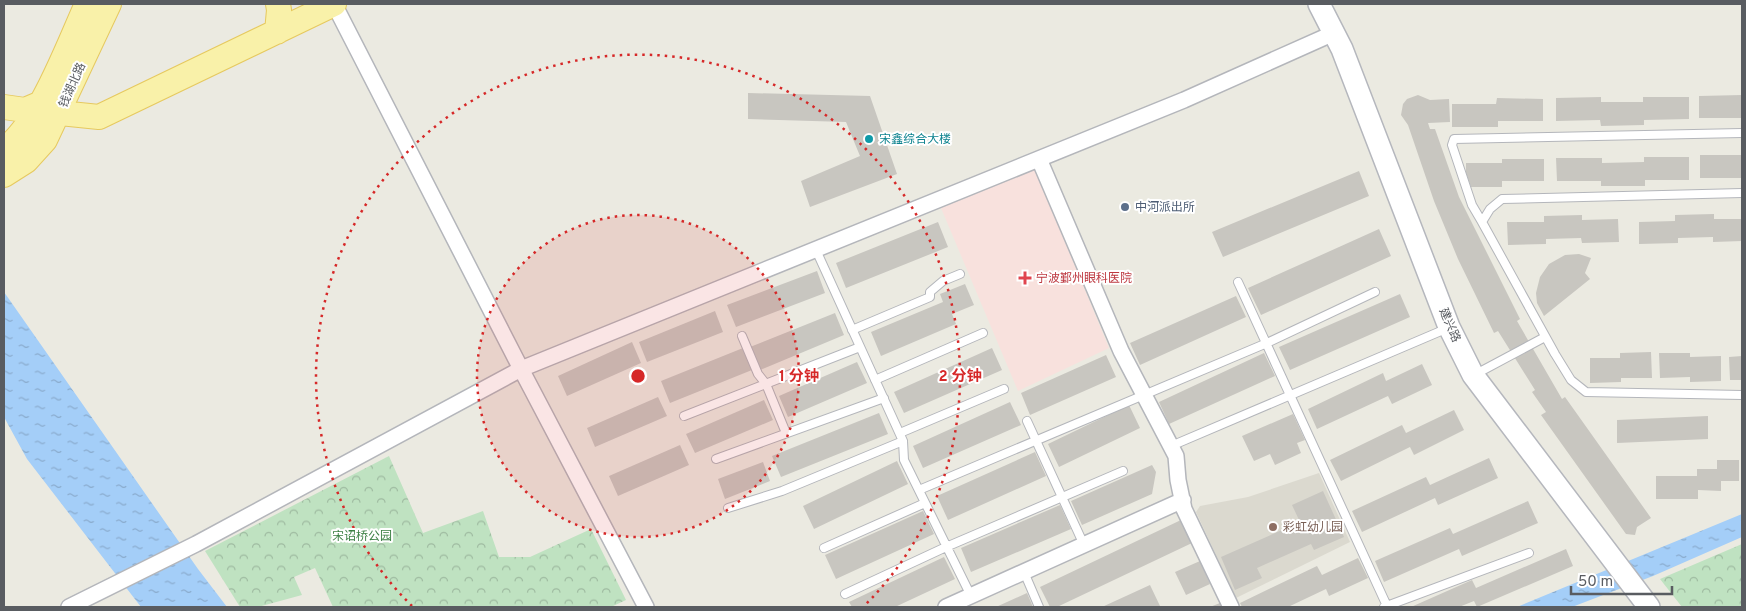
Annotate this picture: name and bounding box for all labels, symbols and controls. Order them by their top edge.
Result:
street label: 钱湖北路 [56,60,90,111]
place label: 宋鑫综合大楼 [879,132,951,148]
marker: 宋鑫综合大楼 [863,133,875,145]
place label: 中河派出所 [1135,200,1195,216]
marker: 中河派出所 [1119,201,1131,213]
marker: 宁波鄞州眼科医院 [1018,271,1032,285]
place label: 宁波鄞州眼科医院 [1036,271,1132,287]
street label: 建兴路 [1435,306,1463,345]
centre of rings [629,367,647,385]
text: 1 分钟 [779,368,819,387]
text: 2 分钟 [939,368,981,387]
place label: 彩虹幼儿园 [1283,520,1343,536]
marker: 彩虹幼儿园 [1267,521,1279,533]
park label: 宋诏桥公园 [332,529,392,545]
scale bar [1571,564,1672,596]
text: 50 m [1578,573,1613,592]

